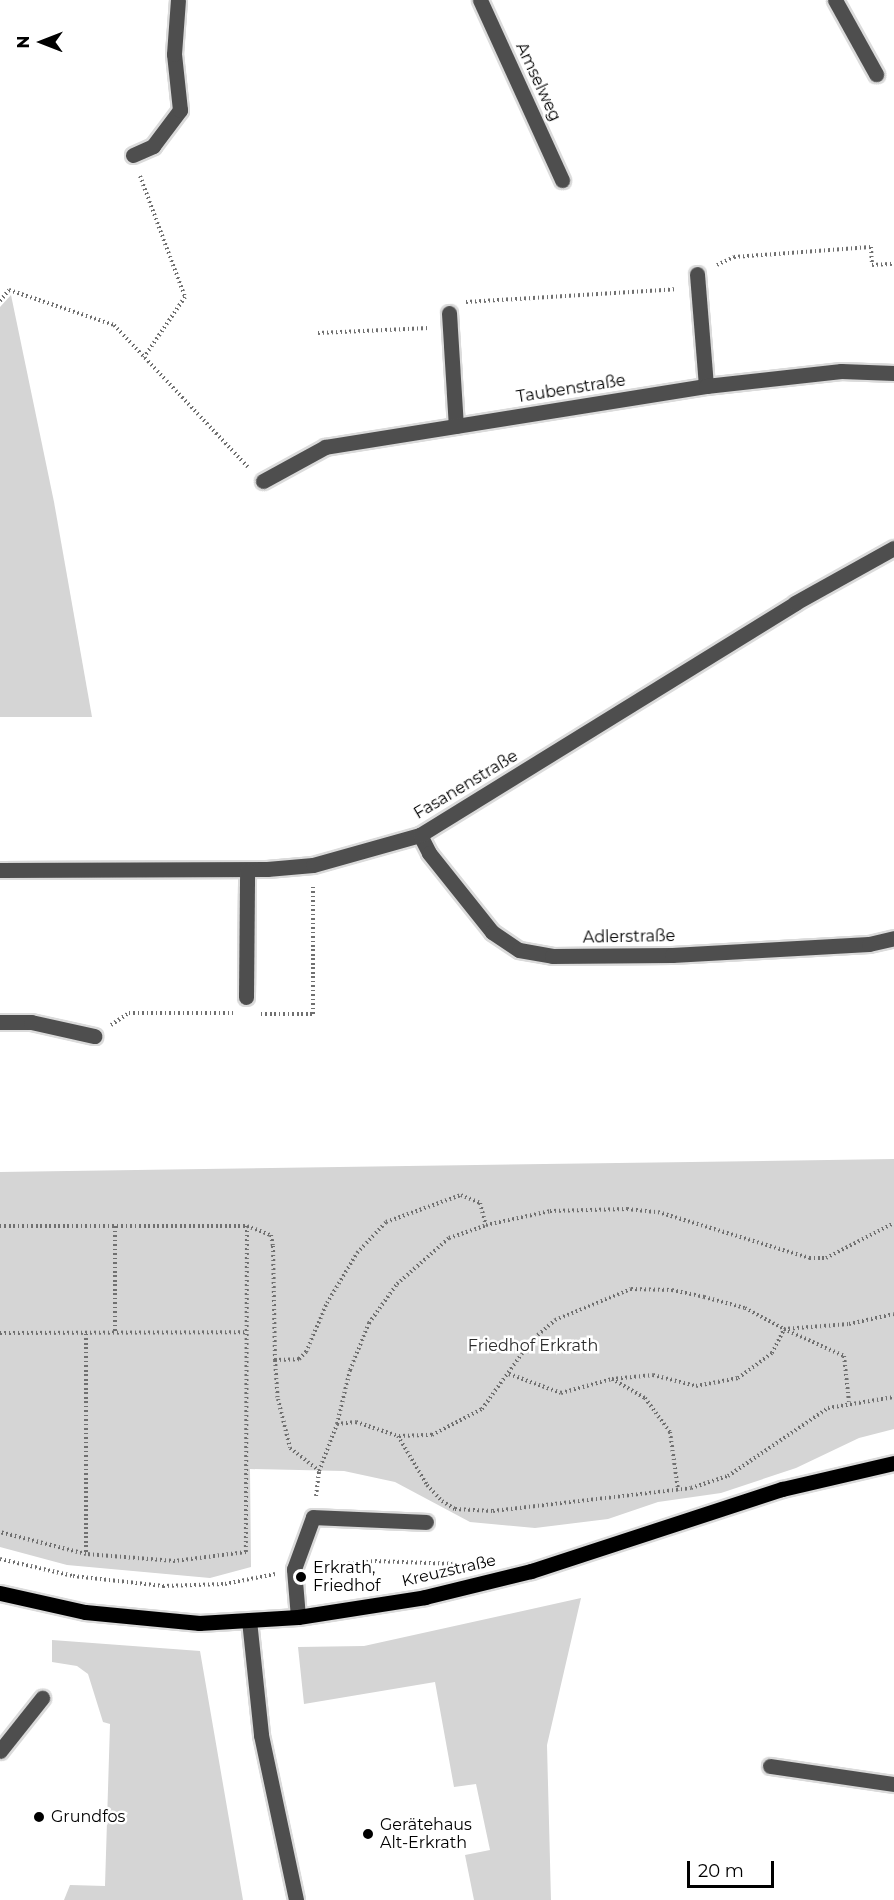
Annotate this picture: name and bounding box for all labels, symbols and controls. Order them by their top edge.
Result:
north arrow [12,12,72,72]
text: N [14,36,33,48]
street label: Amselweg [511,40,565,124]
street label: Taubenstraße [515,371,627,407]
street label: Fasanenstraße [411,746,521,824]
street label: Adlerstraße [583,927,675,947]
park label: Friedhof Erkrath [468,1336,598,1356]
street label: Kreuzstraße [400,1551,498,1591]
place label: Erkrath, Friedhof [313,1558,380,1596]
marker: Erkrath, Friedhof [294,1570,308,1584]
place label: Grundfos [51,1807,125,1827]
marker: Grundfos [32,1810,46,1824]
place label: Gerätehaus Alt-Erkrath [380,1815,472,1853]
marker: Gerätehaus Alt-Erkrath [361,1827,375,1841]
scale bar [690,1849,777,1887]
text: 20 m [698,1860,744,1882]

